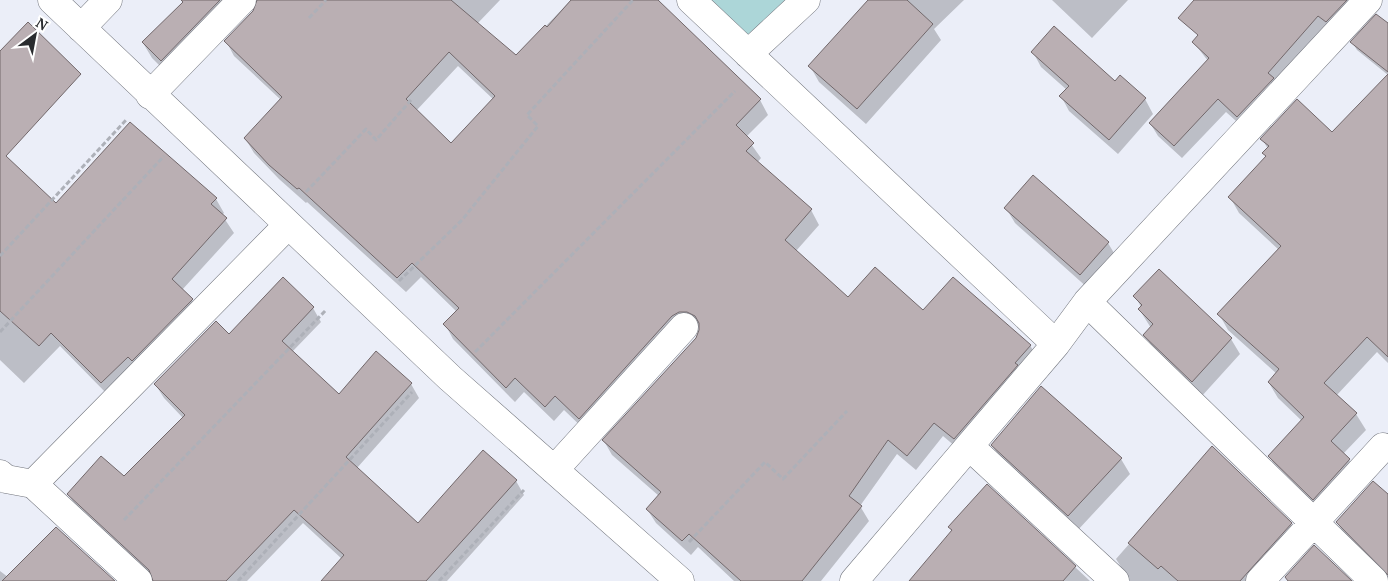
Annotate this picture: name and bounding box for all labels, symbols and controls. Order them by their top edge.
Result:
north arrow [10,10,60,60]
text: N [33,13,52,35]

